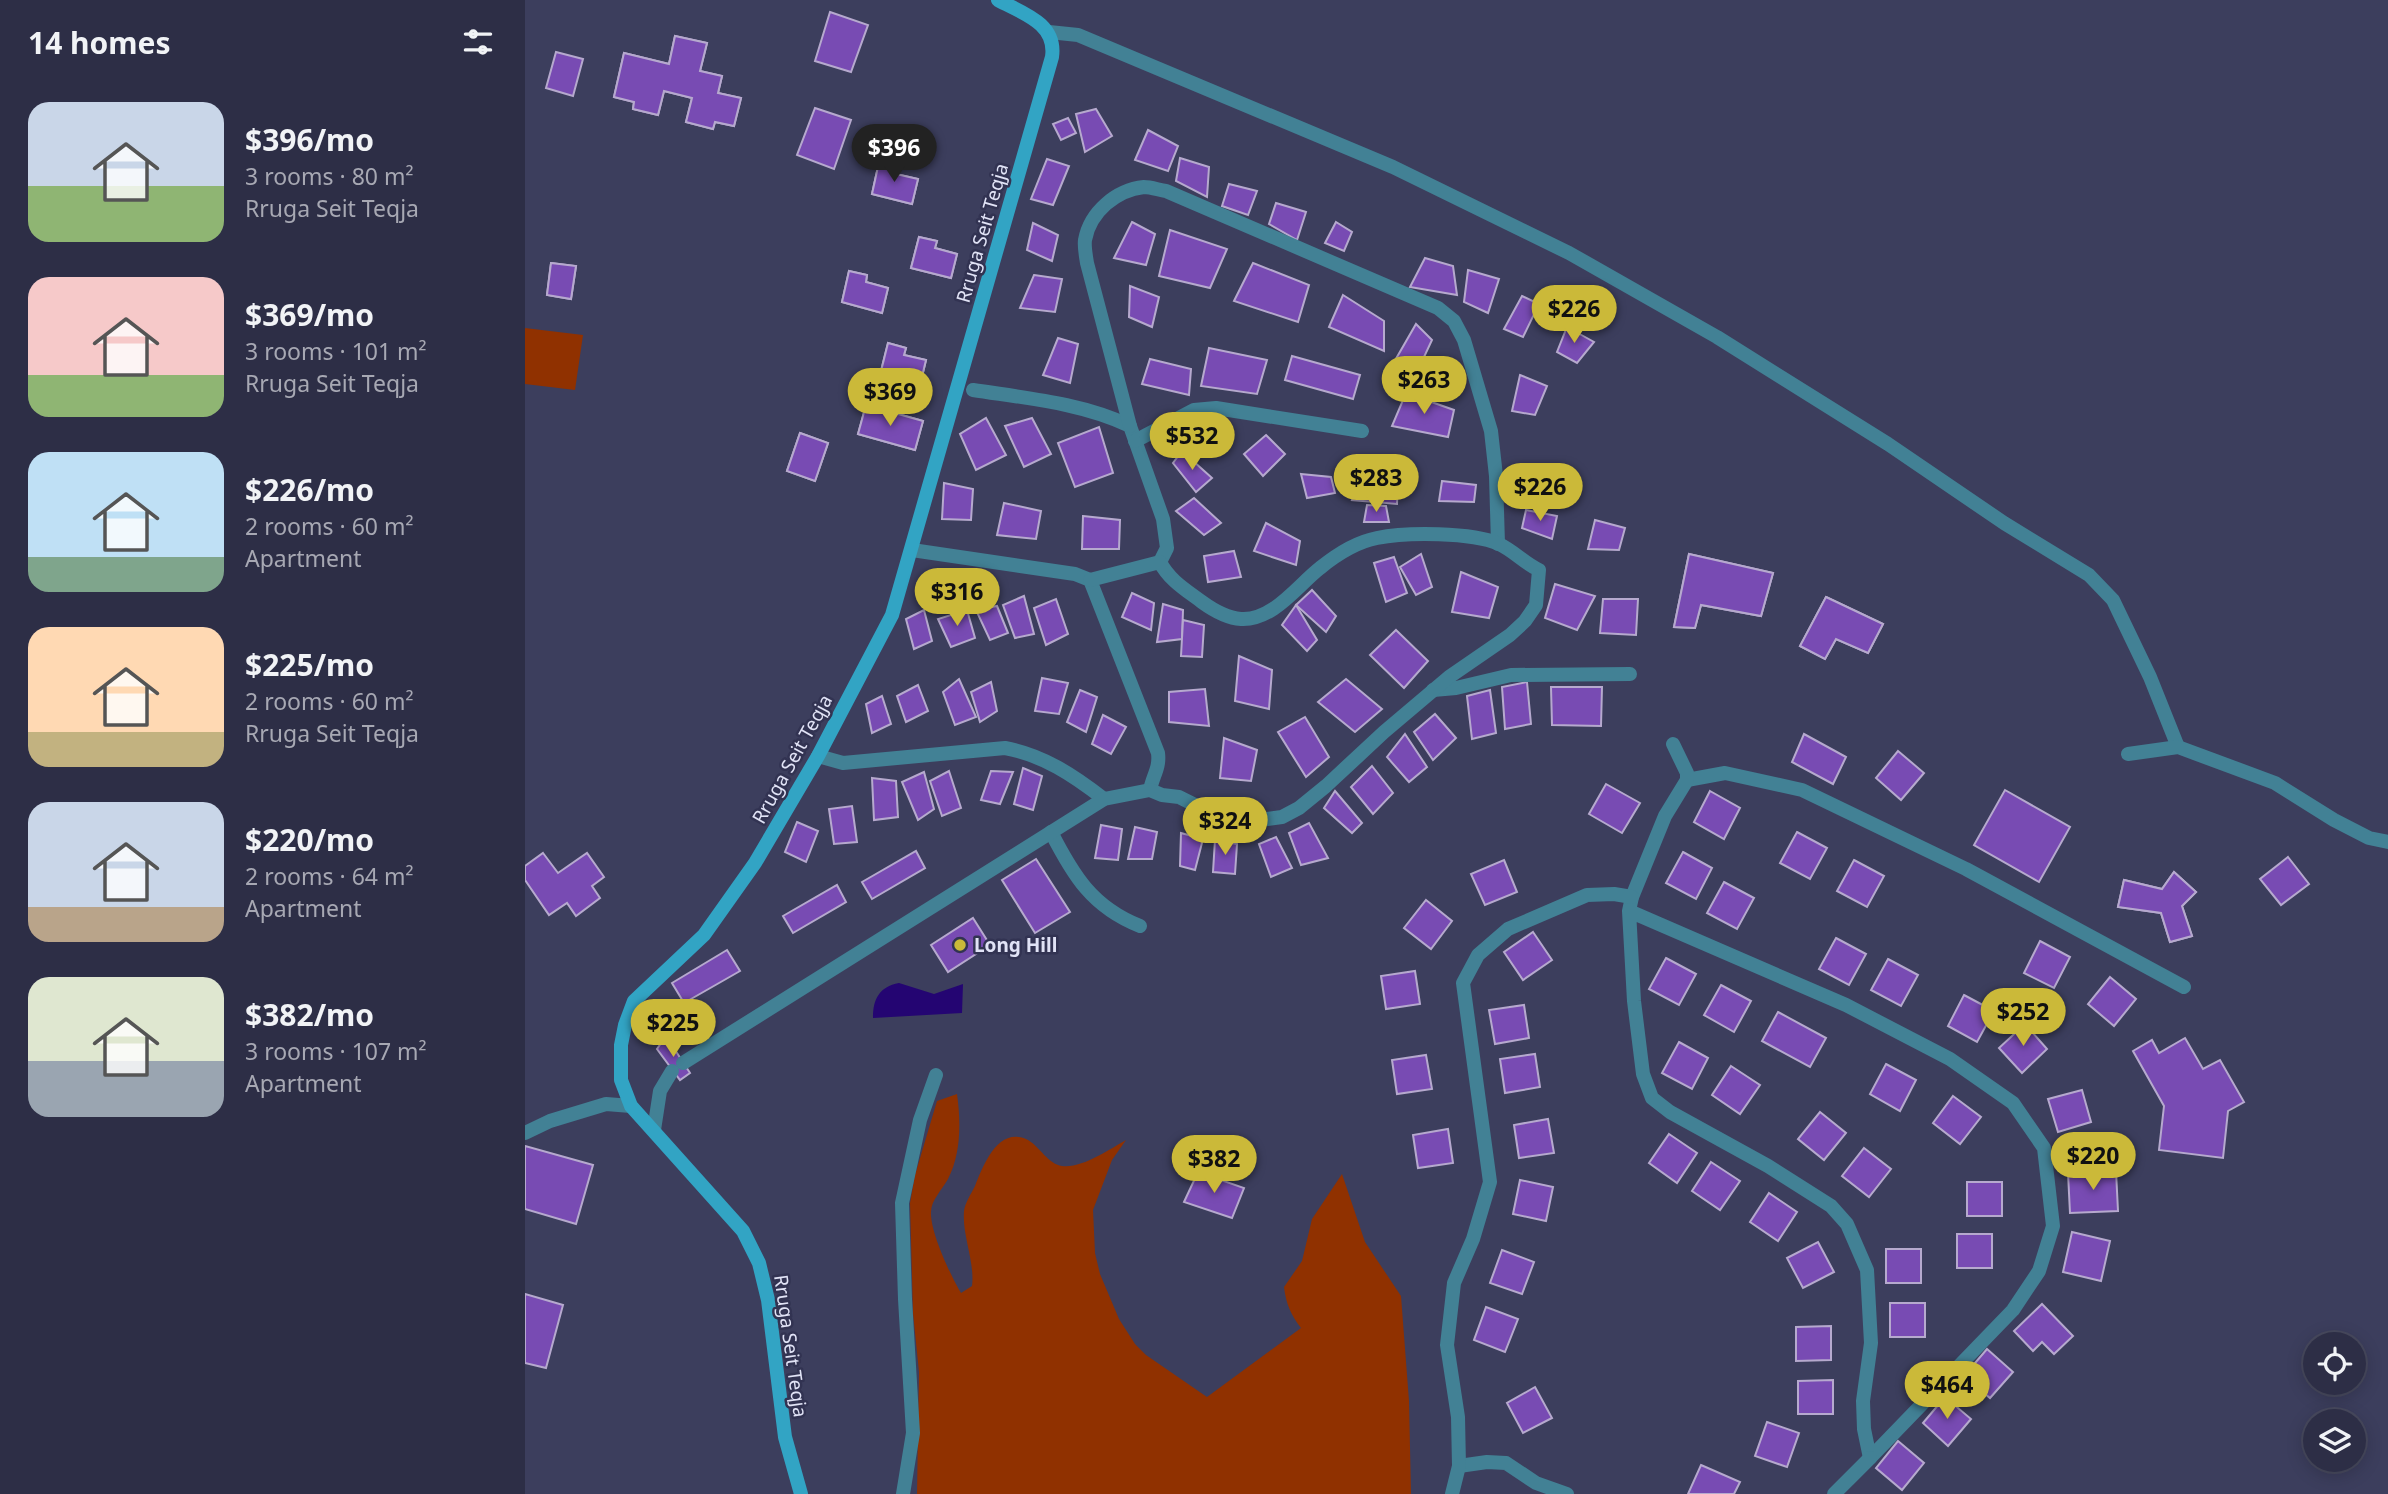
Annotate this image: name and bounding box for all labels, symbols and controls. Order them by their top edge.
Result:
text: 14 homes [28,22,171,63]
icon: filters [459,23,497,61]
text: $396/mo [245,119,374,160]
pin: $396 [853,124,935,184]
icon: home [84,130,168,214]
text: $396 [868,131,920,163]
text: 3 rooms · 80 m² [245,160,414,192]
street label: Rruga Seit Teqja [950,160,1014,306]
text: Rruga Seit Teqja [245,192,419,224]
pin: $226 [1533,286,1615,345]
text: $226 [1548,292,1600,324]
text: $369/mo [245,294,374,335]
icon: home [84,305,168,389]
text: 3 rooms · 101 m² [245,335,427,367]
pin: $263 [1383,356,1465,416]
text: $263 [1398,363,1450,395]
text: Rruga Seit Teqja [245,367,419,399]
pin: $369 [849,368,931,428]
text: $369 [864,375,916,407]
pin: $532 [1151,412,1233,472]
text: $532 [1166,419,1218,451]
pin: $283 [1335,454,1417,514]
text: $283 [1350,461,1402,493]
pin: $226 [1499,463,1581,523]
text: $226/mo [245,469,374,510]
text: $226 [1514,470,1566,502]
icon: home [84,480,168,564]
text: 2 rooms · 60 m² [245,510,414,542]
text: Apartment [245,542,362,574]
pin: $316 [916,568,998,628]
text: $316 [931,575,983,607]
text: $225/mo [245,644,374,685]
icon: home [84,655,168,739]
text: 2 rooms · 60 m² [245,685,414,717]
street label: Rruga Seit Teqja [746,690,838,828]
text: Rruga Seit Teqja [245,717,419,749]
pin: $324 [1184,798,1266,857]
text: $324 [1199,804,1251,836]
text: $220/mo [245,819,374,860]
icon: home [84,830,168,914]
text: 2 rooms · 64 m² [245,860,414,892]
text: Apartment [245,892,362,924]
place label: Long Hill [974,932,1057,958]
marker: Long Hill [952,937,968,953]
pin: $252 [1982,988,2064,1048]
text: $382/mo [245,994,374,1035]
text: $252 [1997,995,2049,1027]
pin: $225 [632,1000,714,1059]
icon: home [84,1005,168,1089]
text: $225 [647,1006,699,1038]
text: 3 rooms · 107 m² [245,1035,427,1067]
text: Apartment [245,1067,362,1099]
pin: $220 [2052,1132,2134,1192]
pin: $382 [1173,1136,1255,1195]
text: $220 [2067,1139,2119,1171]
text: $382 [1188,1142,1240,1174]
street label: Rruga Seit Teqja [768,1273,814,1419]
map controls [2303,1332,2366,1472]
button: locate [2303,1332,2366,1395]
pin: $464 [1906,1362,1988,1421]
text: $464 [1921,1368,1973,1400]
button: layers [2303,1409,2366,1472]

